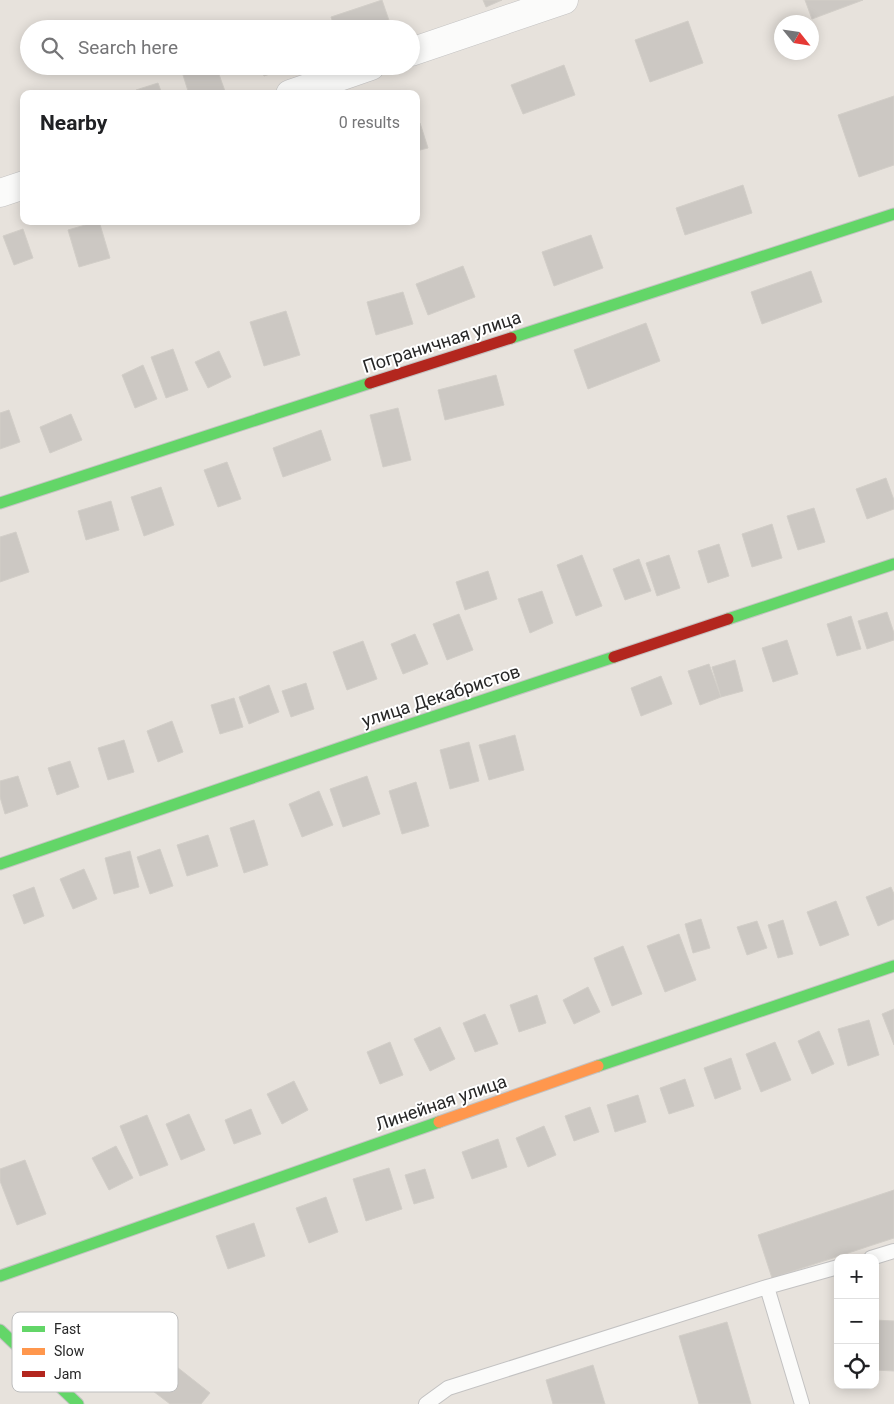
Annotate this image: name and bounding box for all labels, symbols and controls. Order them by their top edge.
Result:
north arrow [774,15,819,60]
search box [20,20,420,75]
icon: search [38,34,66,62]
text: Search here [78,36,178,59]
text: Nearby [40,111,107,135]
text: 0 results [339,113,400,132]
street label: Пограничная улица [360,306,524,377]
street label: улица Декабристов [359,660,523,731]
street label: Линейная улица [372,1070,509,1135]
map controls [834,1254,879,1389]
button: + [834,1254,879,1299]
button: − [834,1299,879,1344]
legend [12,1312,178,1392]
text: Fast [54,1321,81,1337]
text: Slow [54,1343,85,1359]
button: locate [834,1344,879,1389]
text: Jam [54,1366,82,1382]

